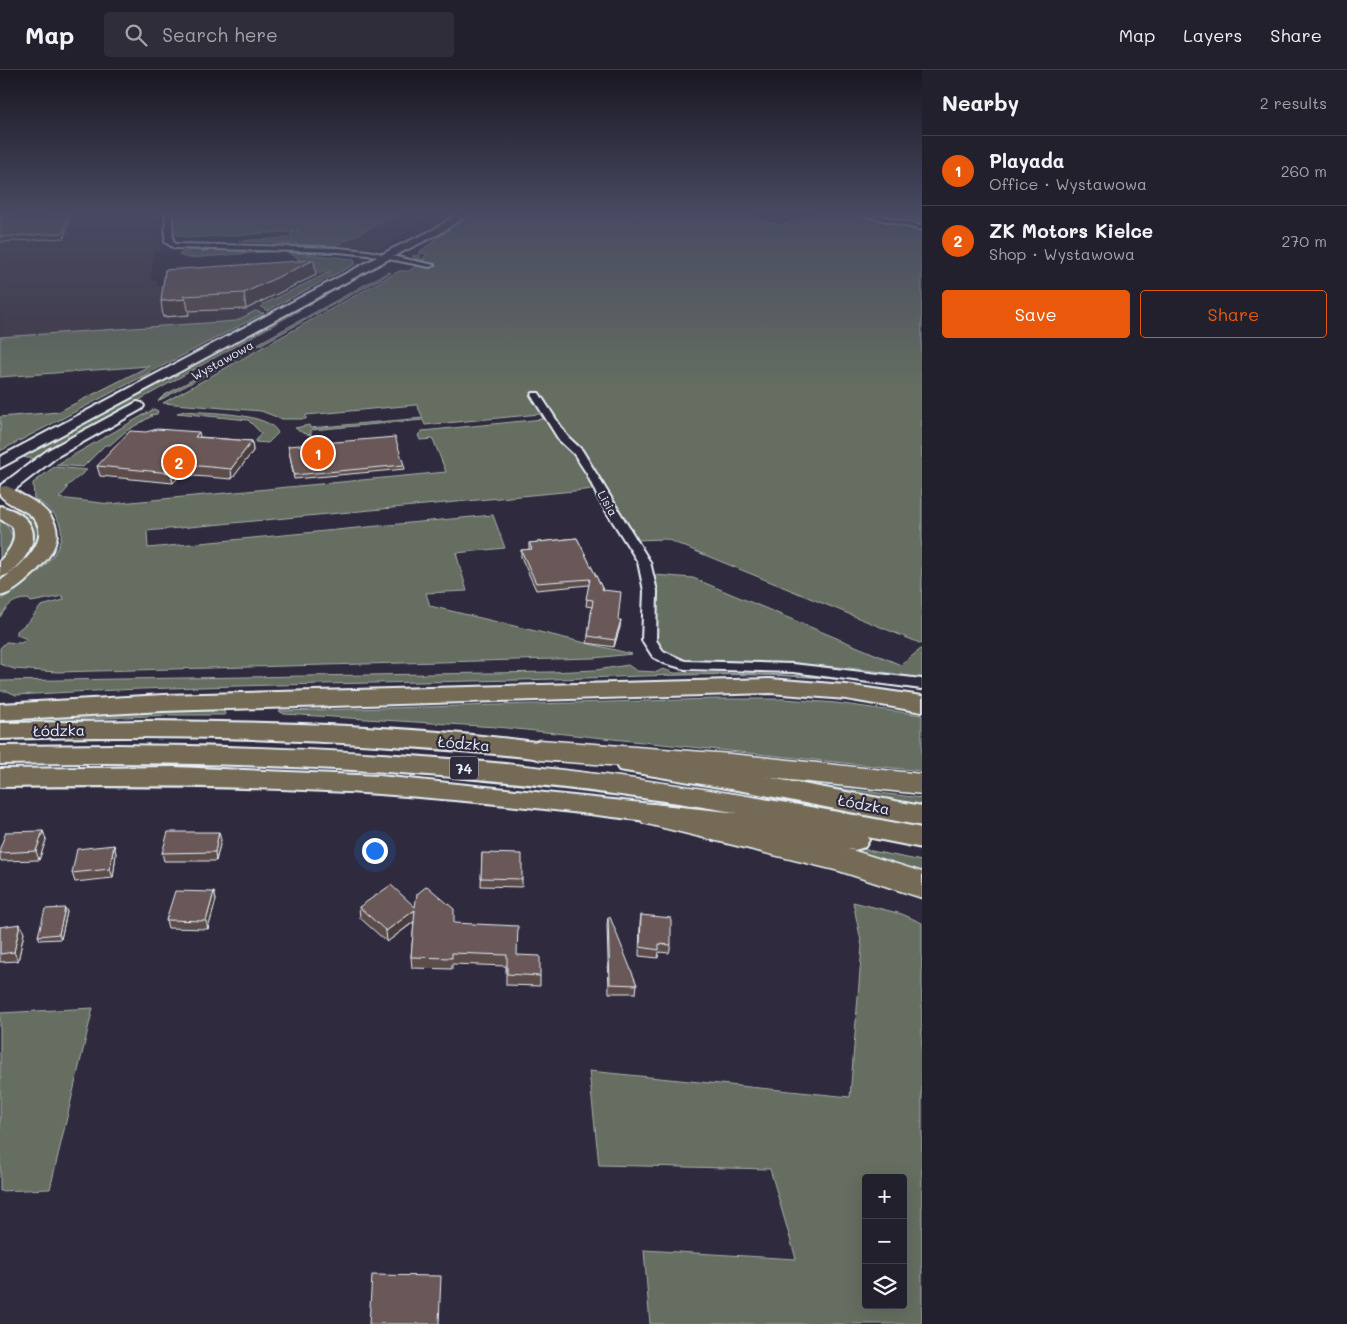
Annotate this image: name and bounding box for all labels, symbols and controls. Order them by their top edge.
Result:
search box [104,12,454,57]
text: Map [25,19,74,50]
icon: search [122,21,150,49]
text: Search here [162,22,278,47]
text: Map [1119,23,1155,47]
text: Layers [1183,23,1242,47]
text: Share [1270,23,1322,47]
text: Nearby [942,89,1019,116]
text: 2 results [1260,92,1327,113]
text: Playada [989,148,1064,173]
text: 1 [954,160,962,181]
text: 260 m [1281,160,1327,181]
text: Office · Wystawowa [989,173,1147,194]
text: ZK Motors Kielce [989,218,1153,243]
text: 2 [954,230,962,251]
text: 270 m [1281,230,1327,251]
text: Shop · Wystawowa [989,243,1135,264]
button: Save [942,290,1130,338]
button: Share [1140,290,1327,338]
street label: Wystawowa [188,336,256,384]
pin: 1 [302,434,334,472]
pin: 2 [163,443,195,481]
street label: Lisia [594,487,622,519]
street label: Łódzka [33,720,85,740]
street label: Łódzka [437,731,491,755]
road number: 74 [450,756,478,780]
street label: Łódzka [837,789,891,819]
your location [362,838,388,864]
map controls [862,1174,907,1309]
button: + [862,1174,907,1219]
button: − [862,1219,907,1264]
button: layers [862,1264,907,1309]

